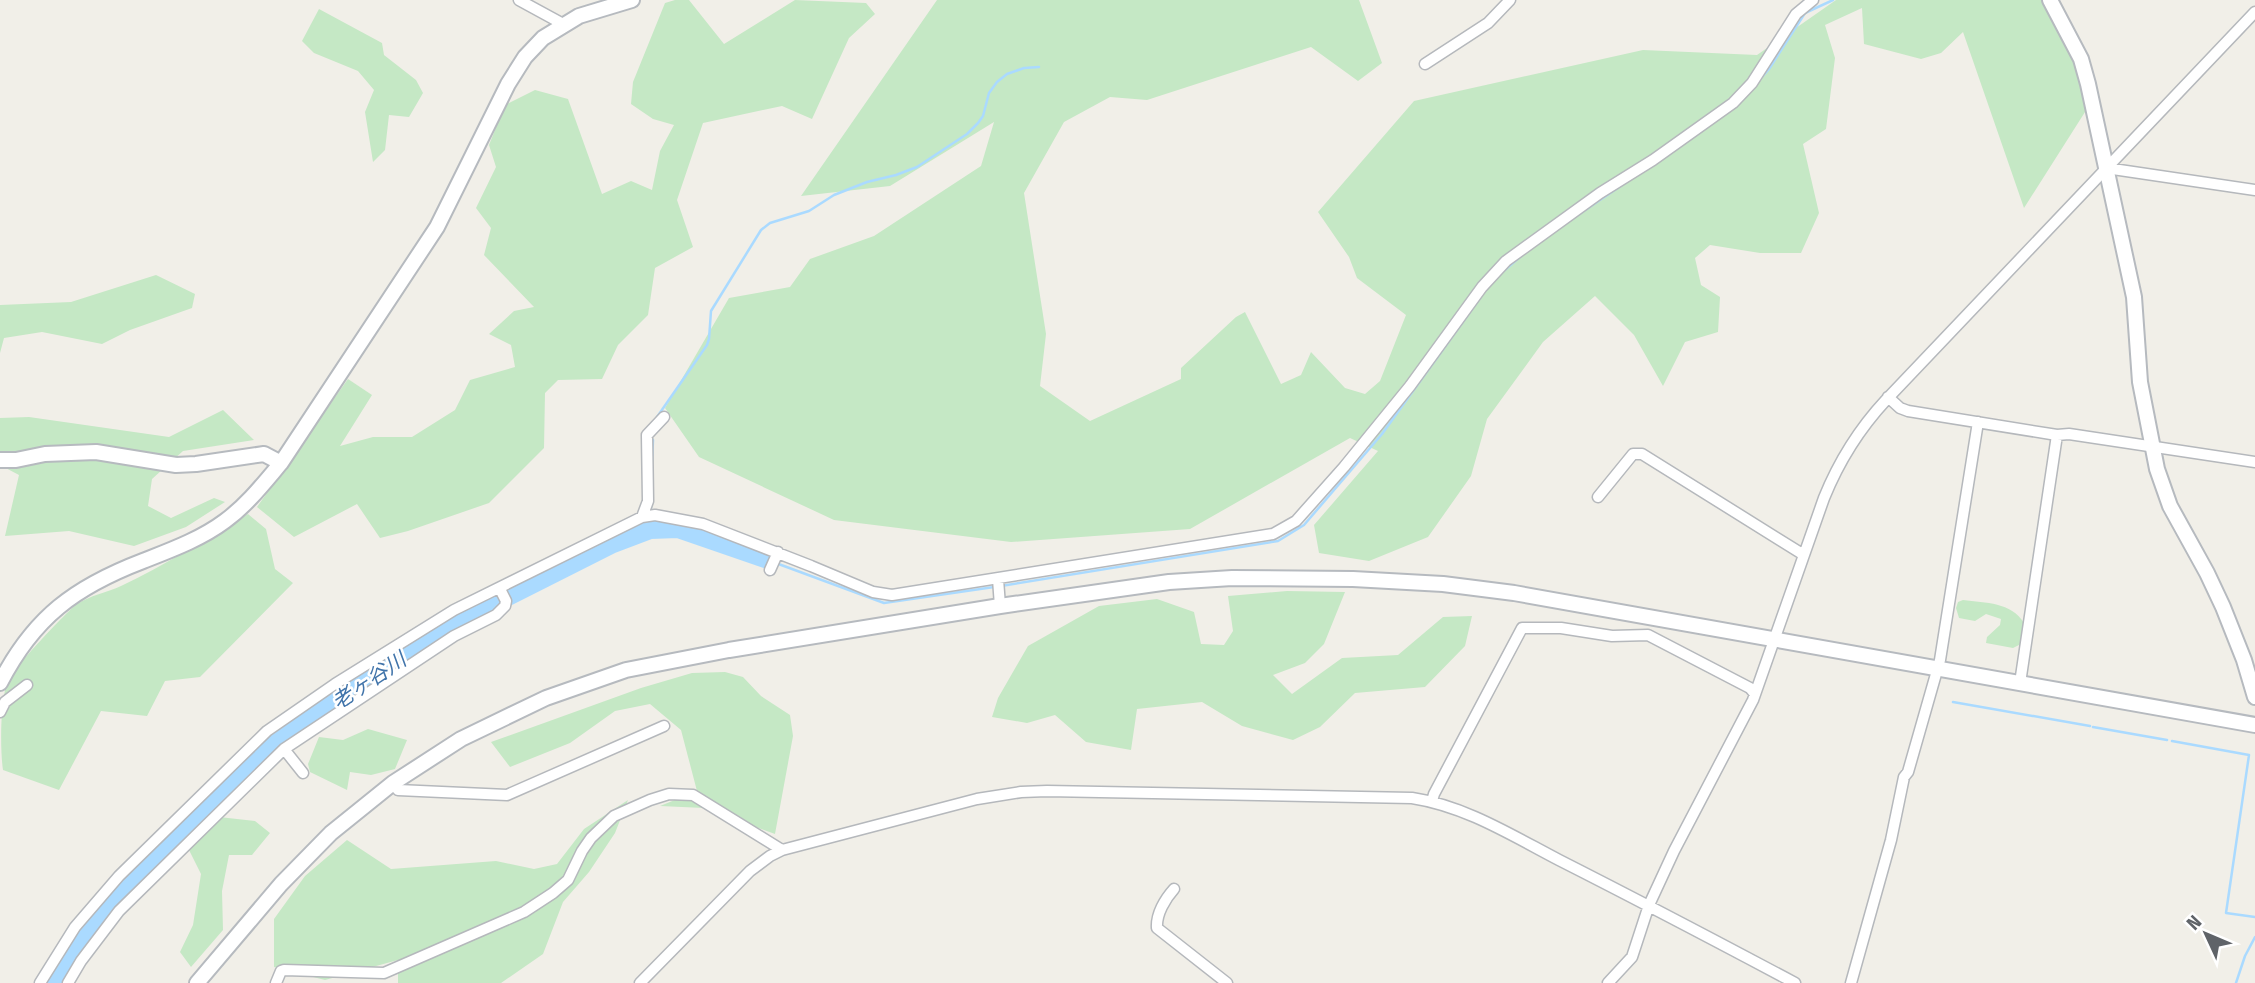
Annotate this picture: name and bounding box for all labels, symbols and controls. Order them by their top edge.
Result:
water label: 老ヶ谷川 [327,646,413,715]
north arrow [2171,899,2241,969]
text: N [2182,910,2206,935]

